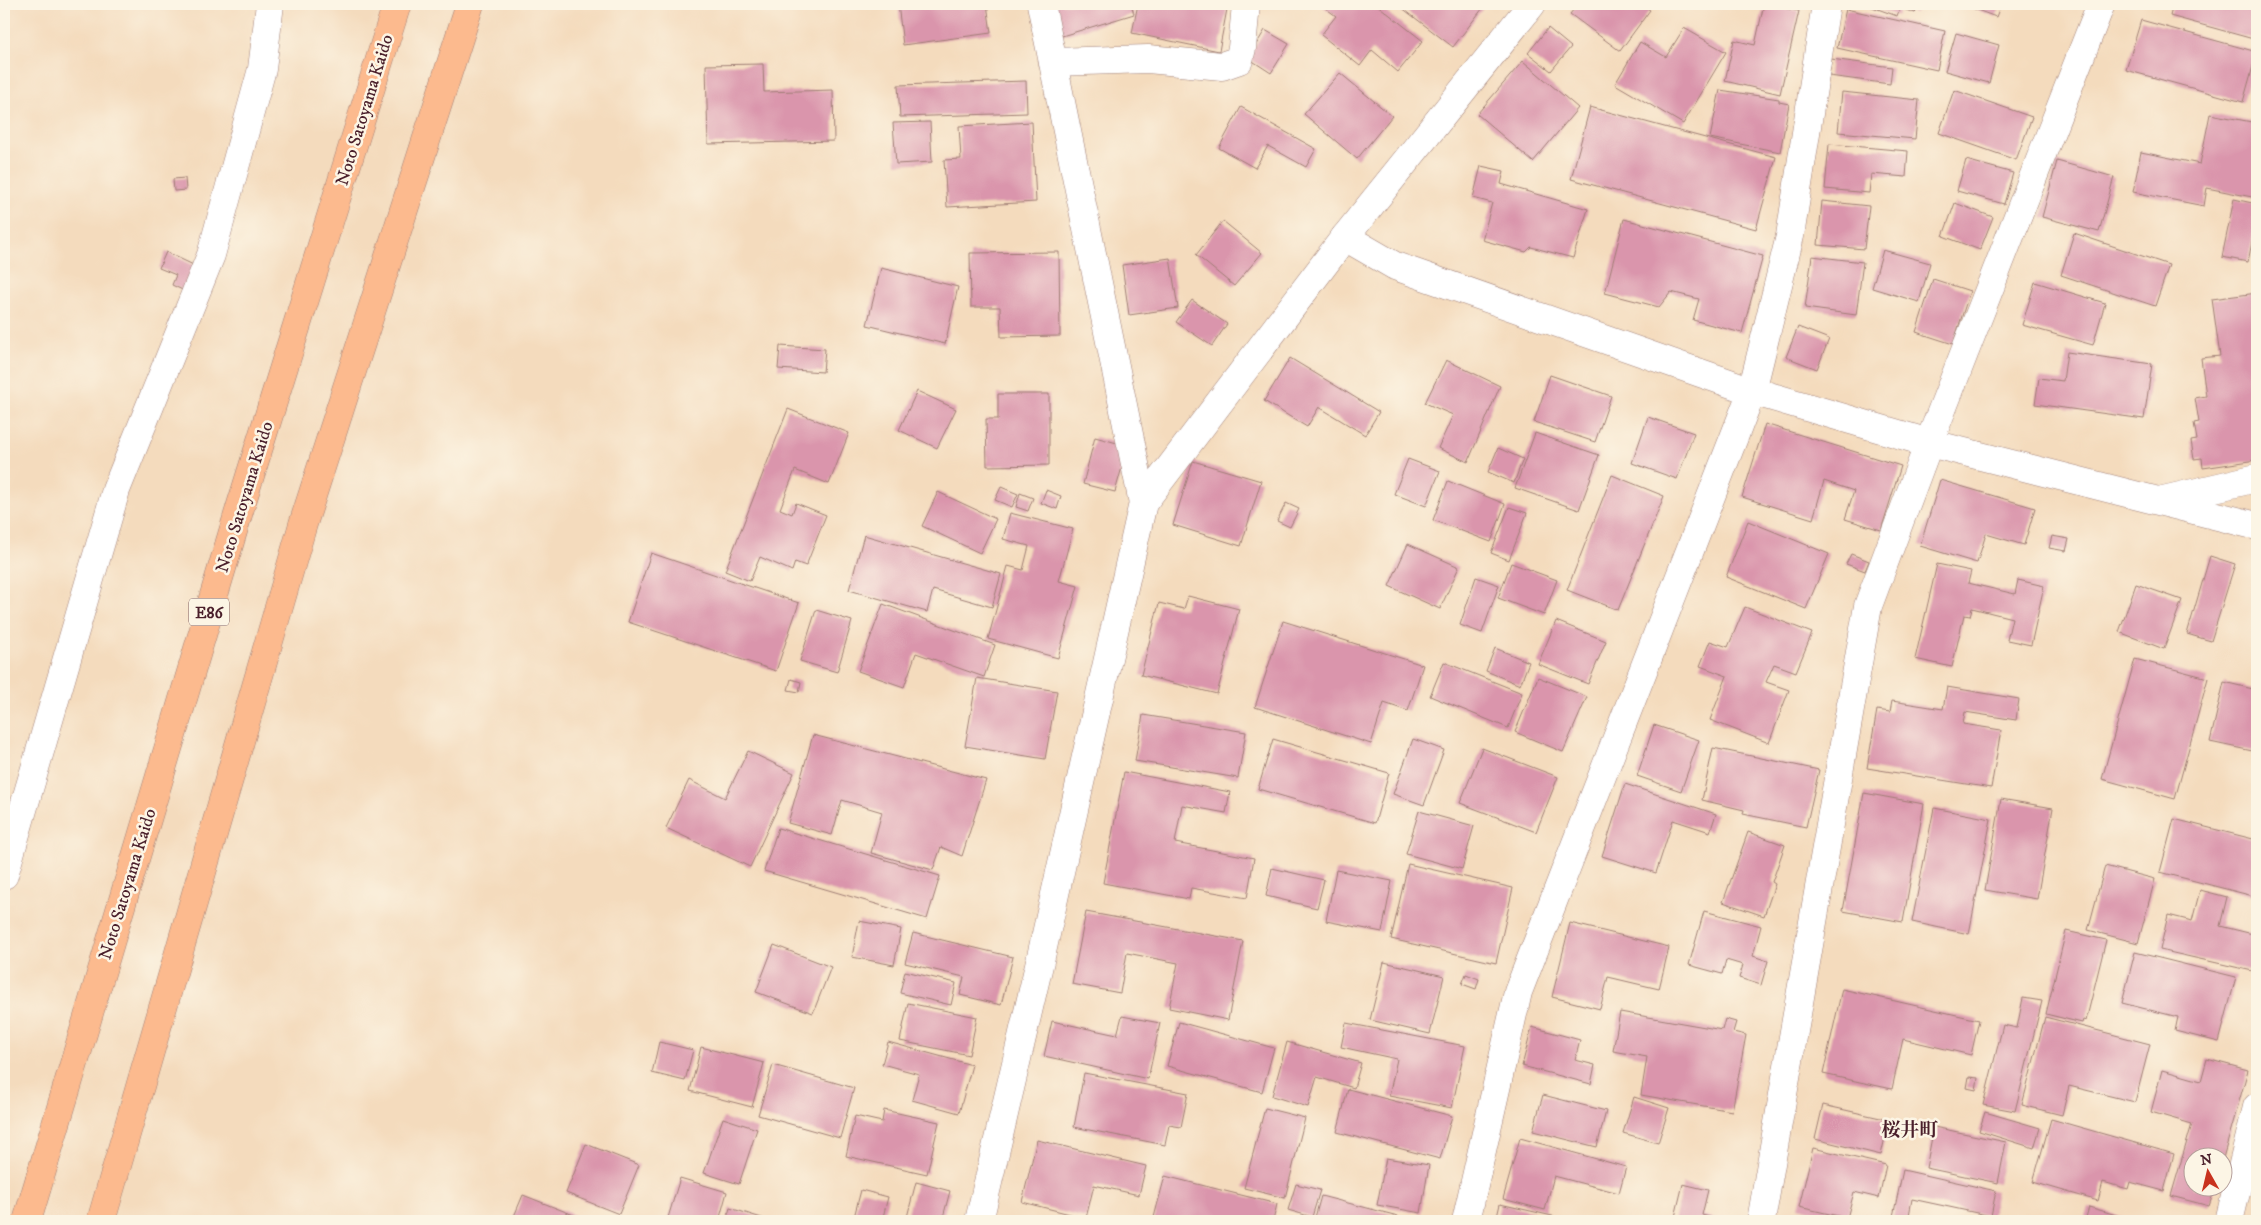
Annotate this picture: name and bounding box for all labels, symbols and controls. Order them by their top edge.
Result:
street label: Noto Satoyama Kaido [331,32,399,189]
street label: Noto Satoyama Kaido [211,419,279,576]
road number: E86 [189,598,229,626]
street label: Noto Satoyama Kaido [94,806,162,963]
district label: 桜井町 [1881,1119,1939,1142]
north arrow [2184,1148,2234,1198]
text: N [2199,1150,2214,1170]

